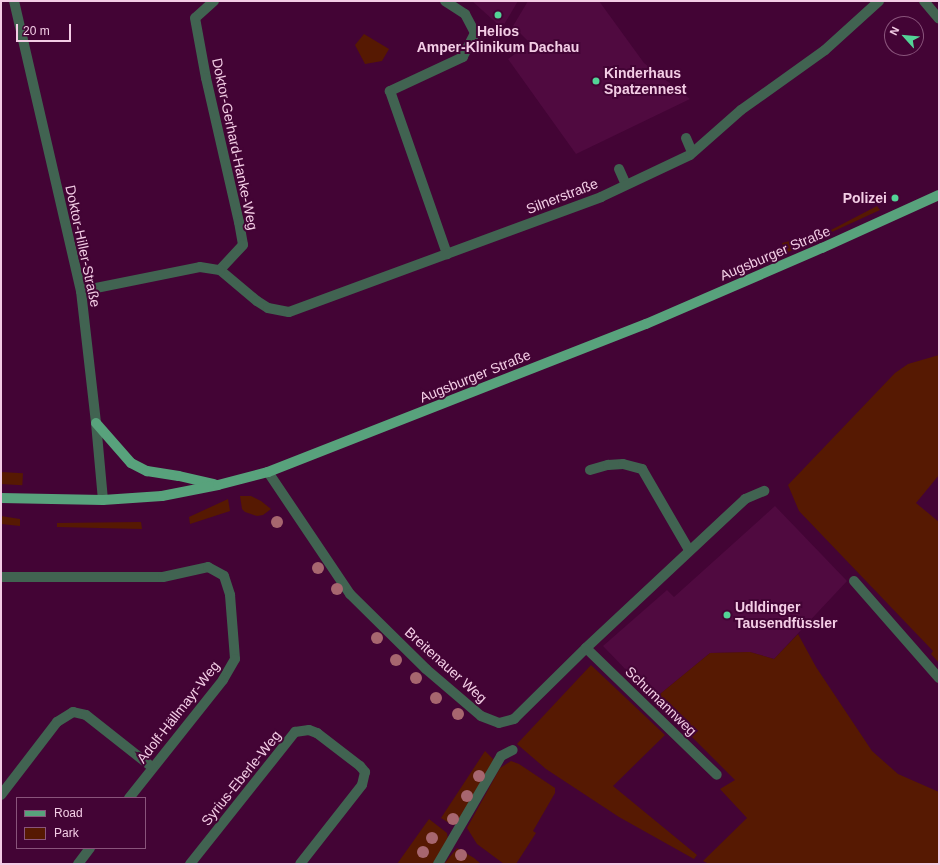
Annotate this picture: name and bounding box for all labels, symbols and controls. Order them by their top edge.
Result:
marker: Helios Amper-Klinikum Dachau [492,9,504,21]
scale bar [18,16,73,42]
north arrow [884,16,924,56]
place label: Helios Amper-Klinikum Dachau [417,23,579,56]
text: 20 m [23,24,50,38]
text: N [887,25,901,37]
street label: Doktor-Gerhard-Hanke-Weg [209,56,261,232]
place label: Kinderhaus Spatzennest [604,65,686,98]
marker: Kinderhaus Spatzennest [591,76,601,86]
street label: Silnerstraße [524,175,600,217]
street label: Doktor-Hiller-Straße [62,183,104,309]
place label: Polizei [843,190,887,206]
marker: Polizei [890,193,900,203]
street label: Augsburger Straße [717,222,833,284]
street label: Augsburger Straße [417,346,533,406]
place label: Udldinger Tausendfüssler [735,599,837,632]
marker: Udldinger Tausendfüssler [722,610,732,620]
street label: Breitenauer Weg [401,624,491,706]
street label: Adolf-Hällmayr-Weg [133,658,223,766]
street label: Schumannweg [622,663,700,739]
street label: Syrius-Eberle-Weg [198,727,284,829]
legend [16,797,146,849]
text: Road [54,806,83,820]
text: Park [54,826,79,840]

